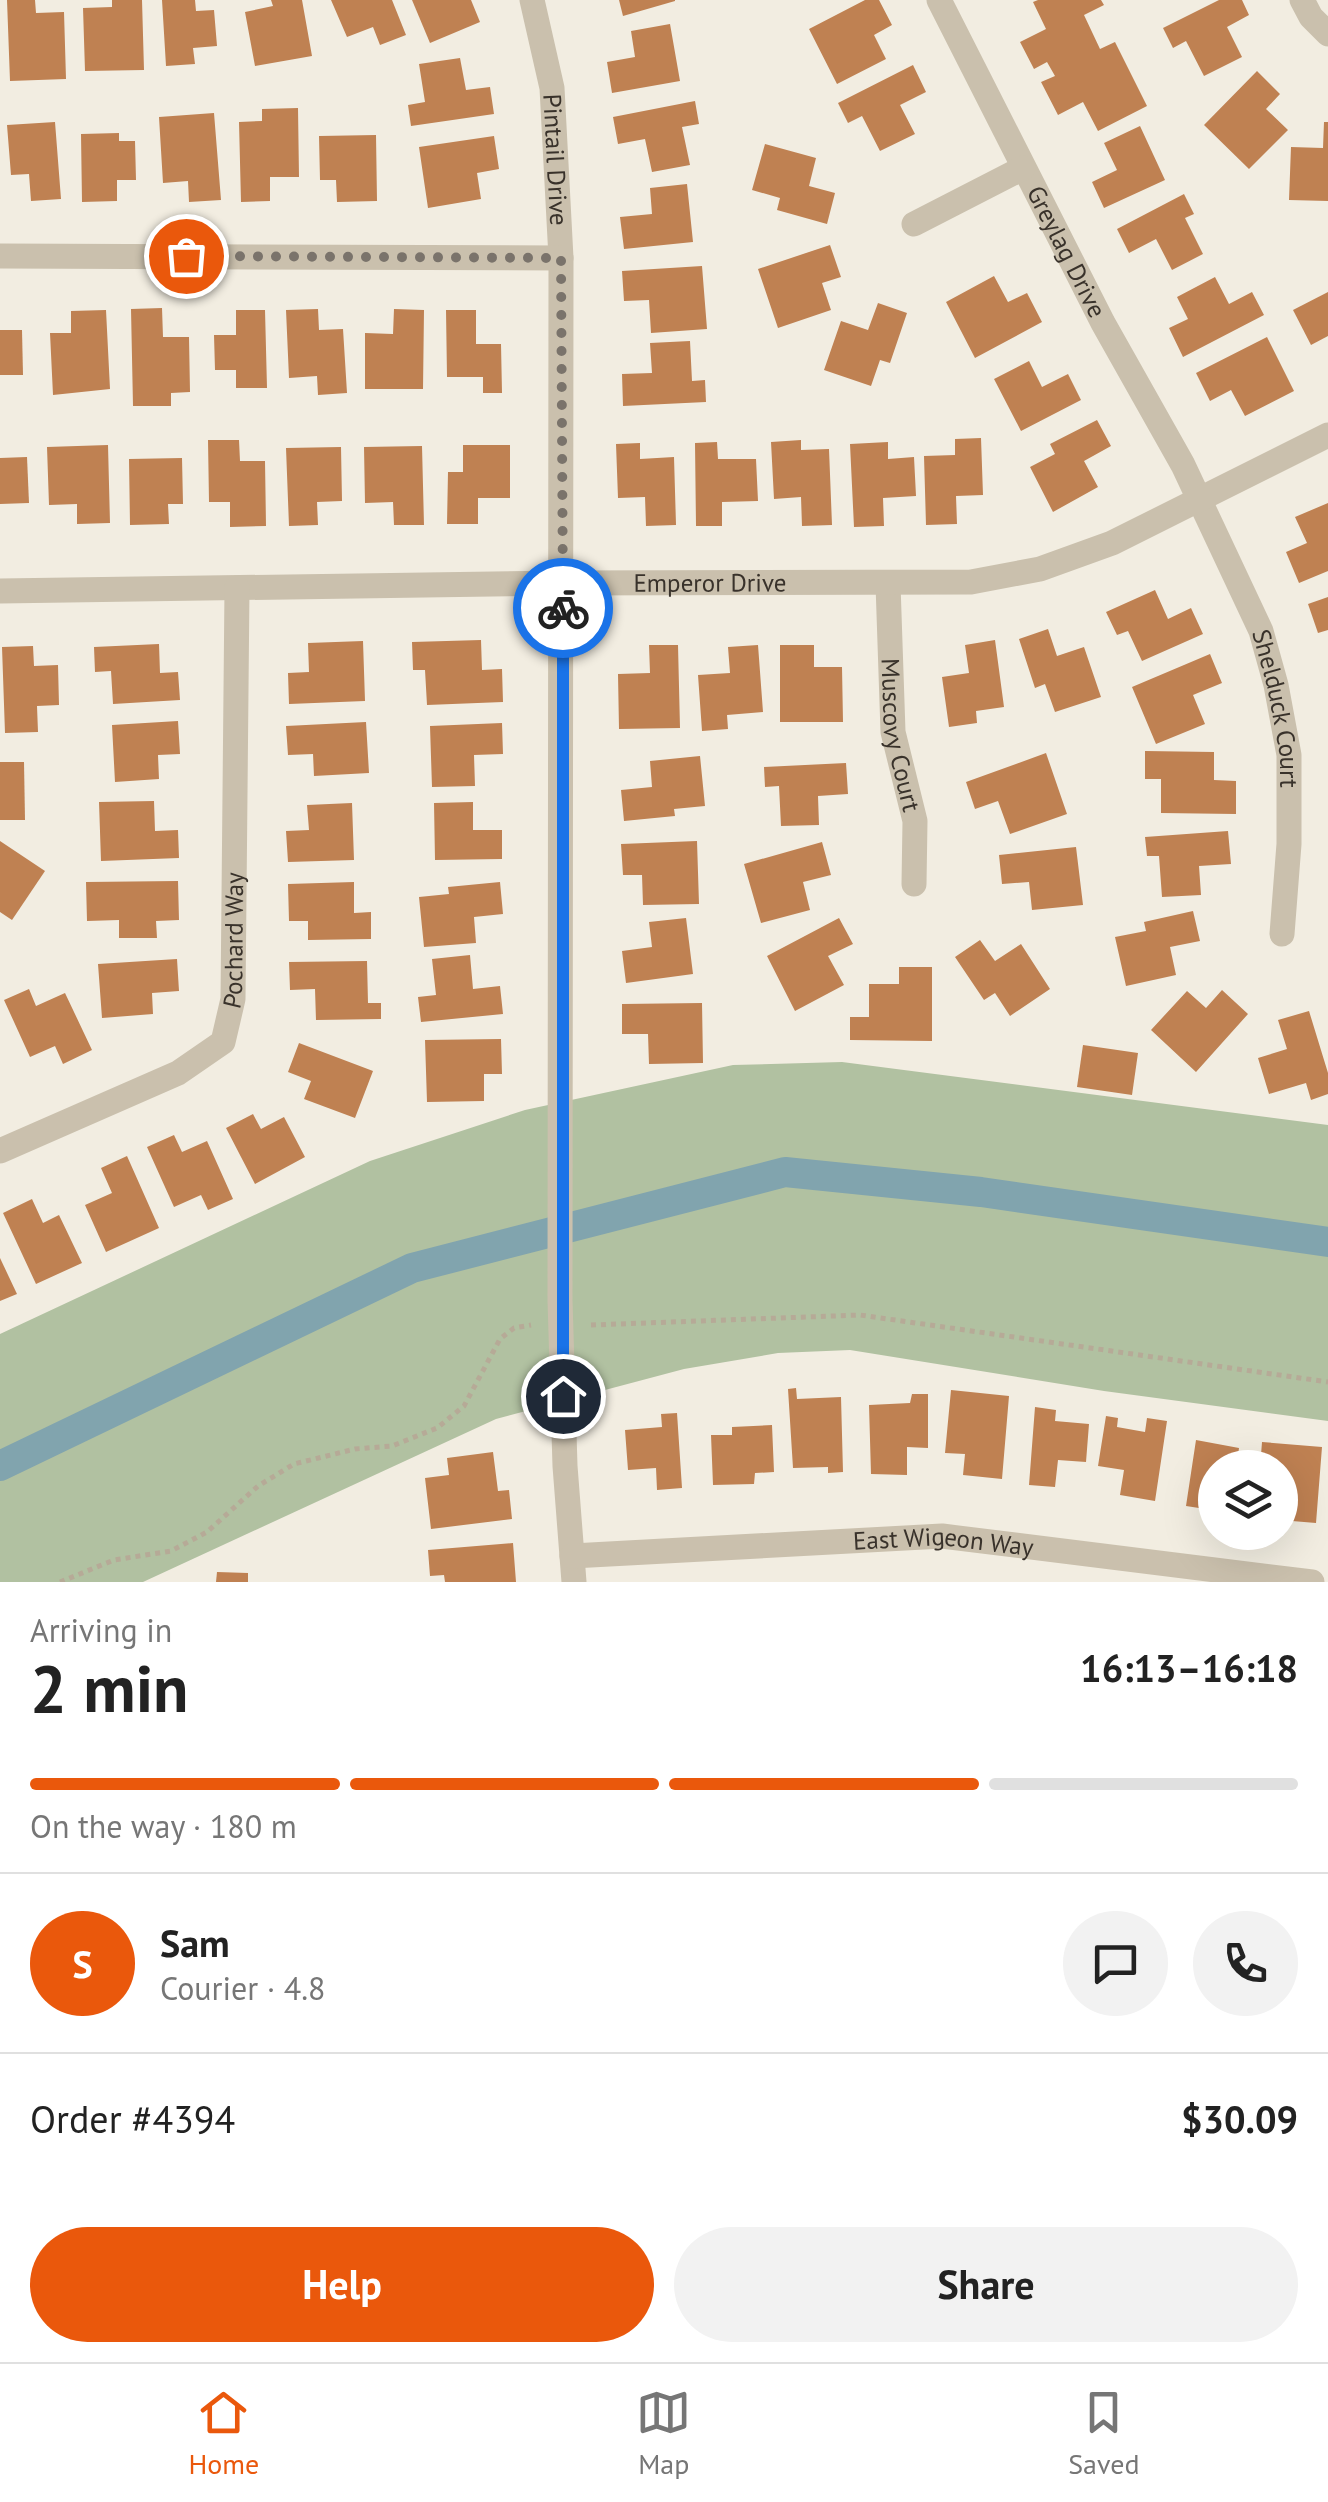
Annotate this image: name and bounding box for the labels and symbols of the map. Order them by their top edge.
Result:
street label: Pintail Drive [536,93,575,226]
street label: Greylag Drive [1020,180,1113,323]
pin [144,214,229,299]
courier [513,558,613,658]
street label: Emperor Drive [633,566,787,599]
street label: Shelduck Court [1245,626,1305,788]
street label: Muscovy Court [875,658,928,816]
street label: Pochard Way [215,872,250,1011]
pin [521,1354,606,1439]
street label: East Wigeon Way [852,1520,1036,1563]

